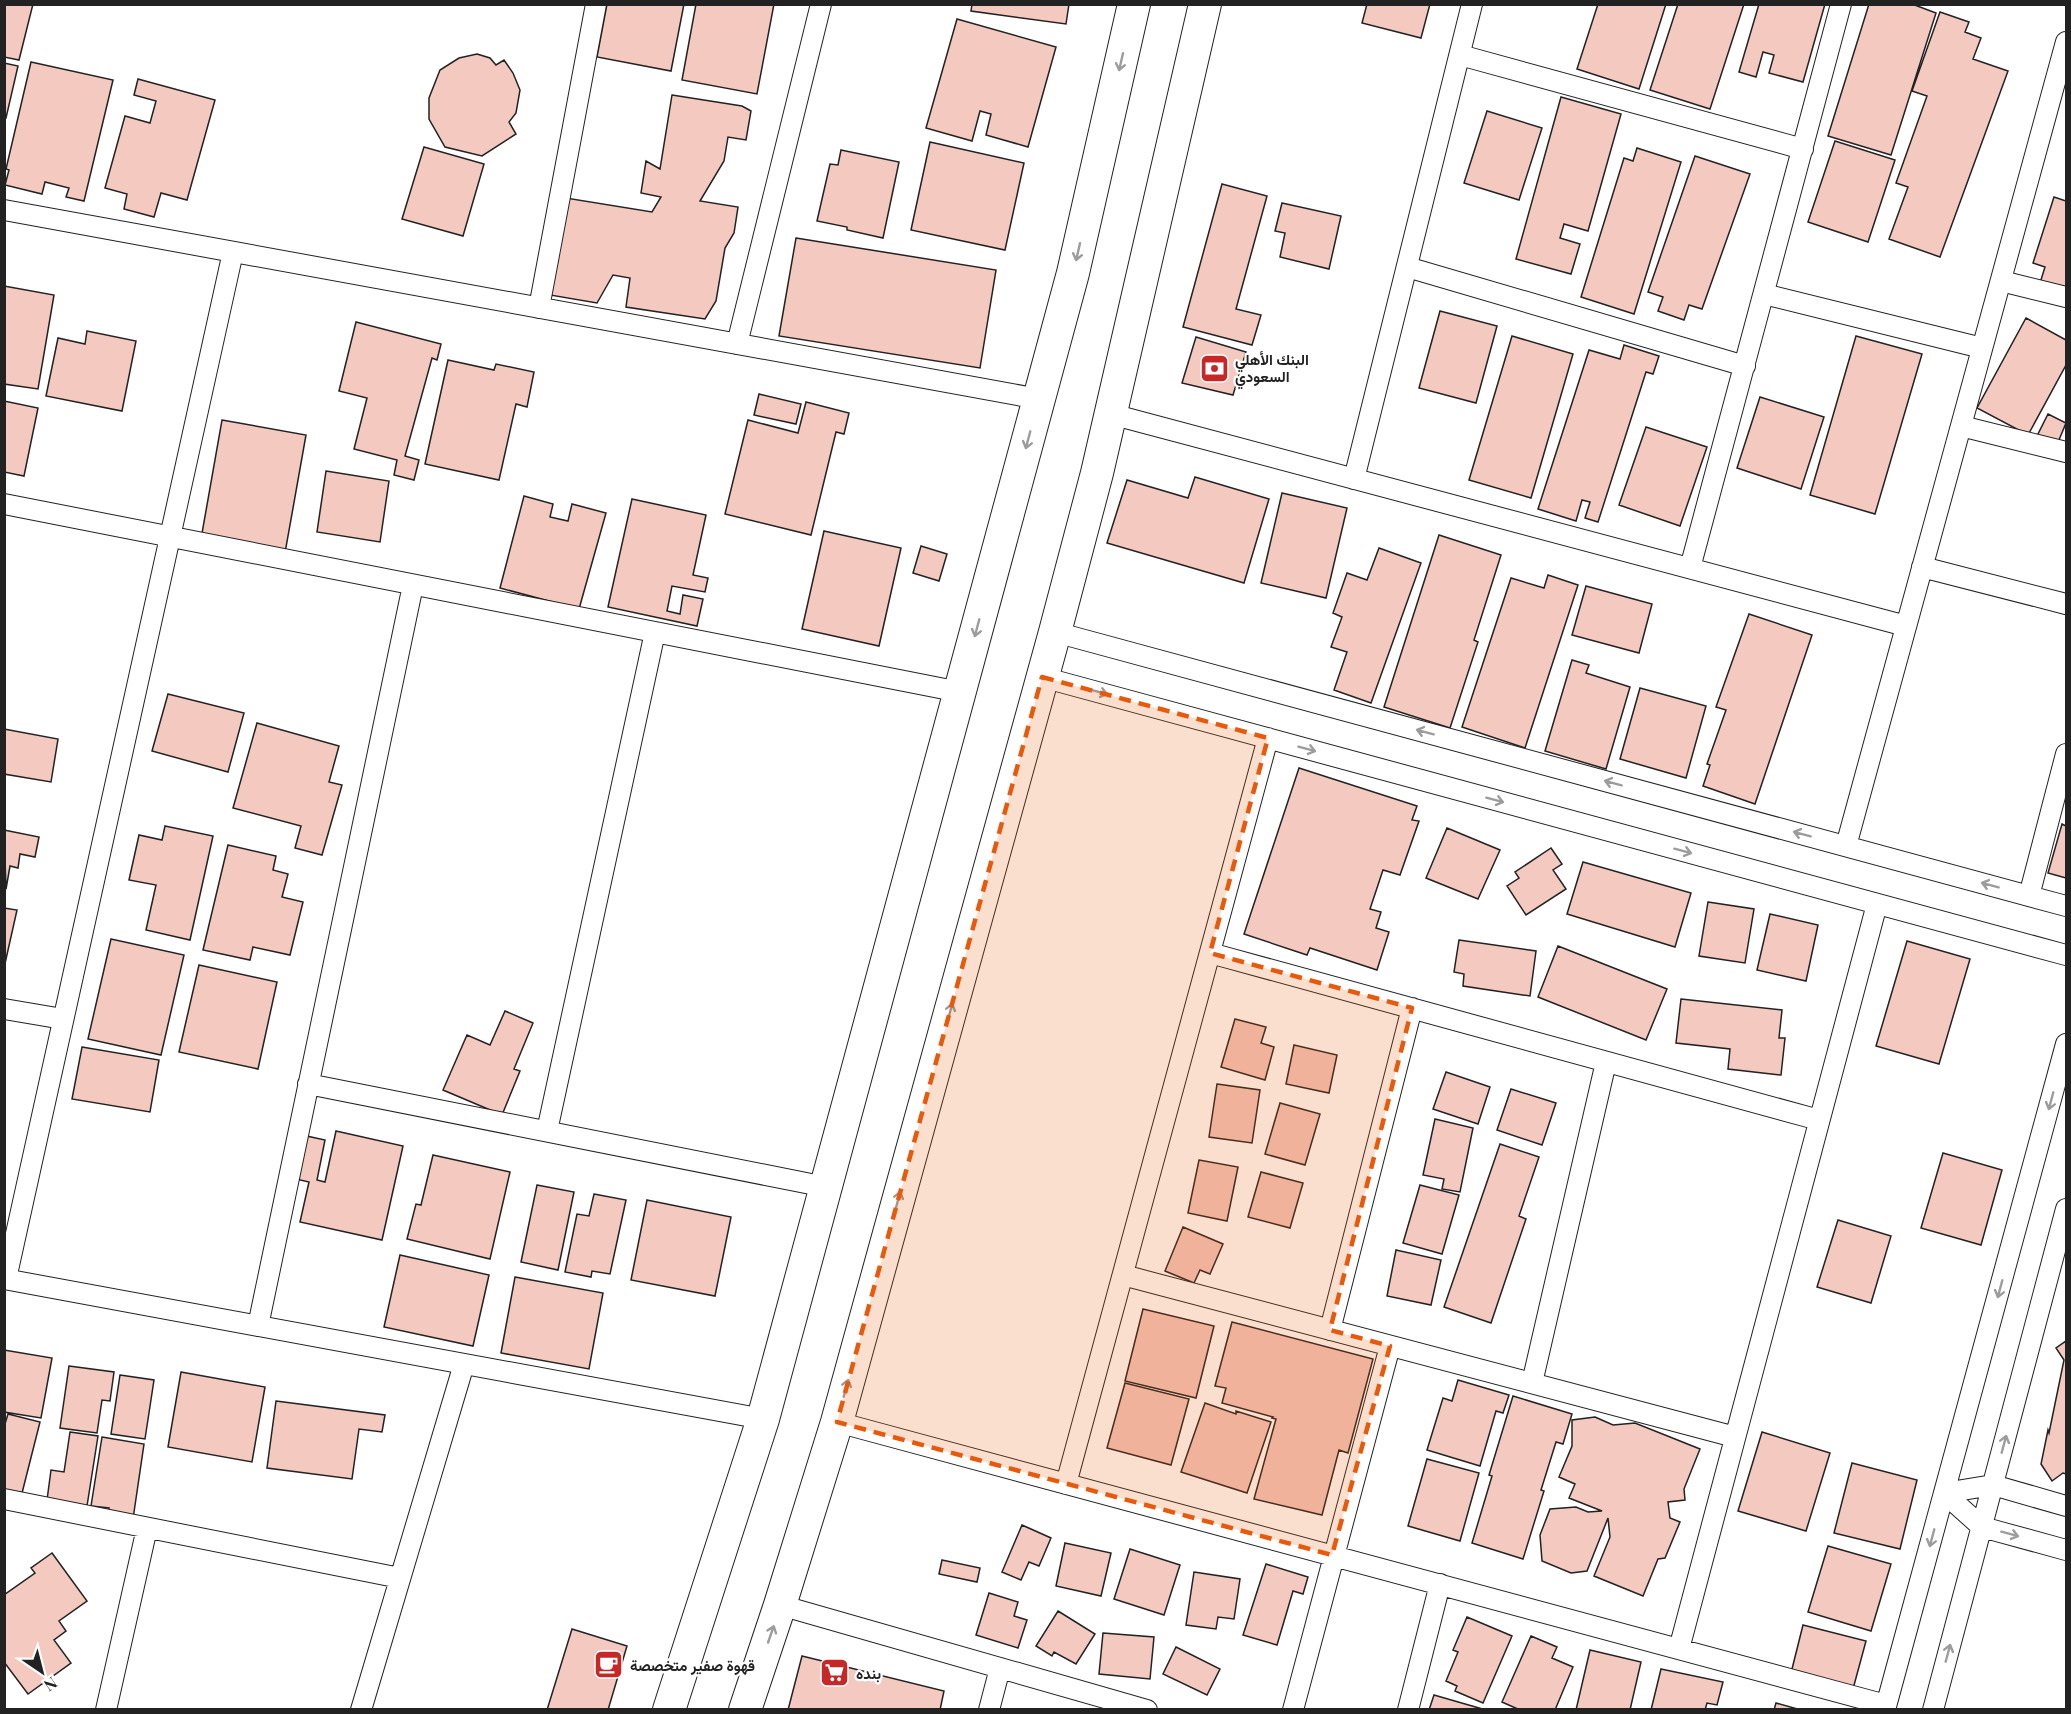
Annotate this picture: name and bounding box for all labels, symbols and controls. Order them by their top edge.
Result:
one-way arrow [1115,52,1127,71]
one-way arrow [1072,241,1083,261]
place label: البنك الأهلي السعودي [1235,349,1309,390]
bank icon: البنك الأهلي السعودي [1198,352,1230,384]
one-way arrow [1022,430,1033,449]
one-way arrow [971,618,982,637]
one-way arrow [1089,687,1108,698]
one-way arrow [1416,726,1435,737]
one-way arrow [1297,744,1316,755]
one-way arrow [1604,777,1623,788]
one-way arrow [1485,795,1504,806]
one-way arrow [1792,828,1811,839]
one-way arrow [1673,846,1692,857]
one-way arrow [1981,879,2000,890]
one-way arrow [945,1002,956,1021]
one-way arrow [2045,1091,2056,1110]
one-way arrow [893,1190,904,1209]
one-way arrow [1993,1279,2005,1298]
one-way arrow [841,1378,853,1397]
one-way arrow [1998,1435,2010,1454]
one-way arrow [1925,1528,1937,1547]
one-way arrow [2000,1529,2019,1541]
one-way arrow [766,1625,777,1644]
north arrow [12,1642,72,1702]
one-way arrow [1943,1644,1954,1663]
cafe icon: قهوة صفير متخصصة [593,1649,625,1681]
place label: قهوة صفير متخصصة [630,1655,755,1675]
supermarket icon: بنده [819,1657,851,1689]
place label: بنده [856,1663,881,1683]
text: N [40,1673,62,1697]

